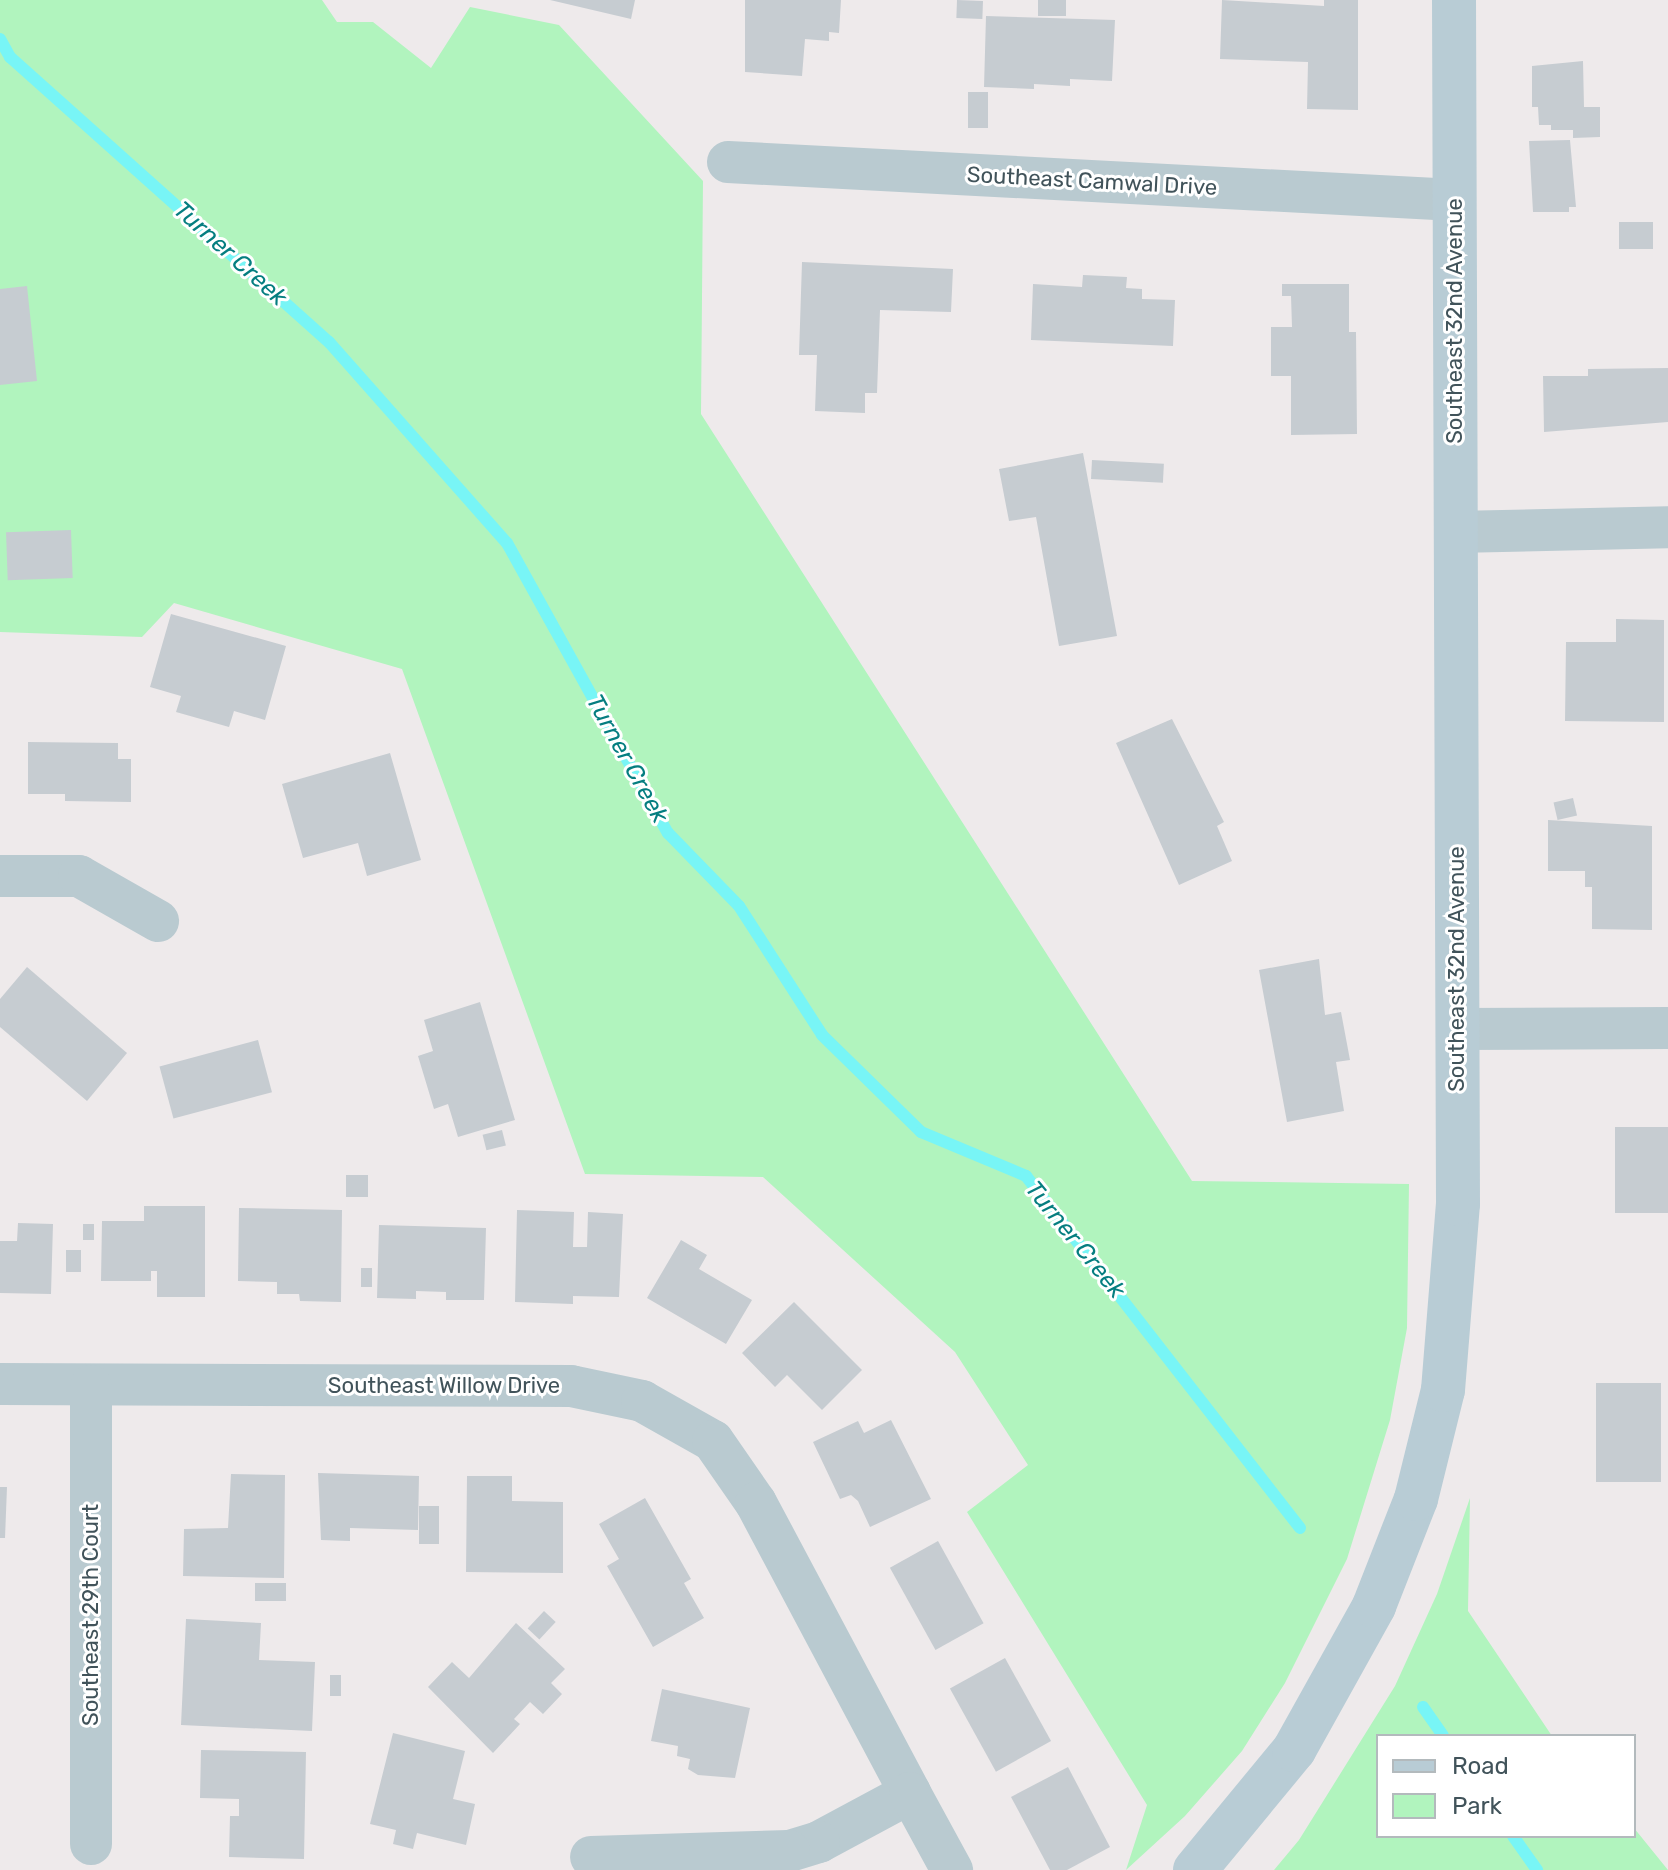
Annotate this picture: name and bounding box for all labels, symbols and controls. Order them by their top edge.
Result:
street label: Southeast Camwal Drive [966,161,1218,201]
water label: Turner Creek [167,195,293,313]
street label: Southeast 32nd Avenue [1442,198,1468,444]
water label: Turner Creek [580,689,674,829]
street label: Southeast 32nd Avenue [1444,846,1470,1092]
water label: Turner Creek [1019,1175,1131,1305]
street label: Southeast Willow Drive [327,1373,561,1399]
street label: Southeast 29th Court [78,1504,104,1726]
legend [1376,1734,1636,1838]
text: Road [1452,1752,1509,1780]
text: Park [1452,1792,1502,1820]

